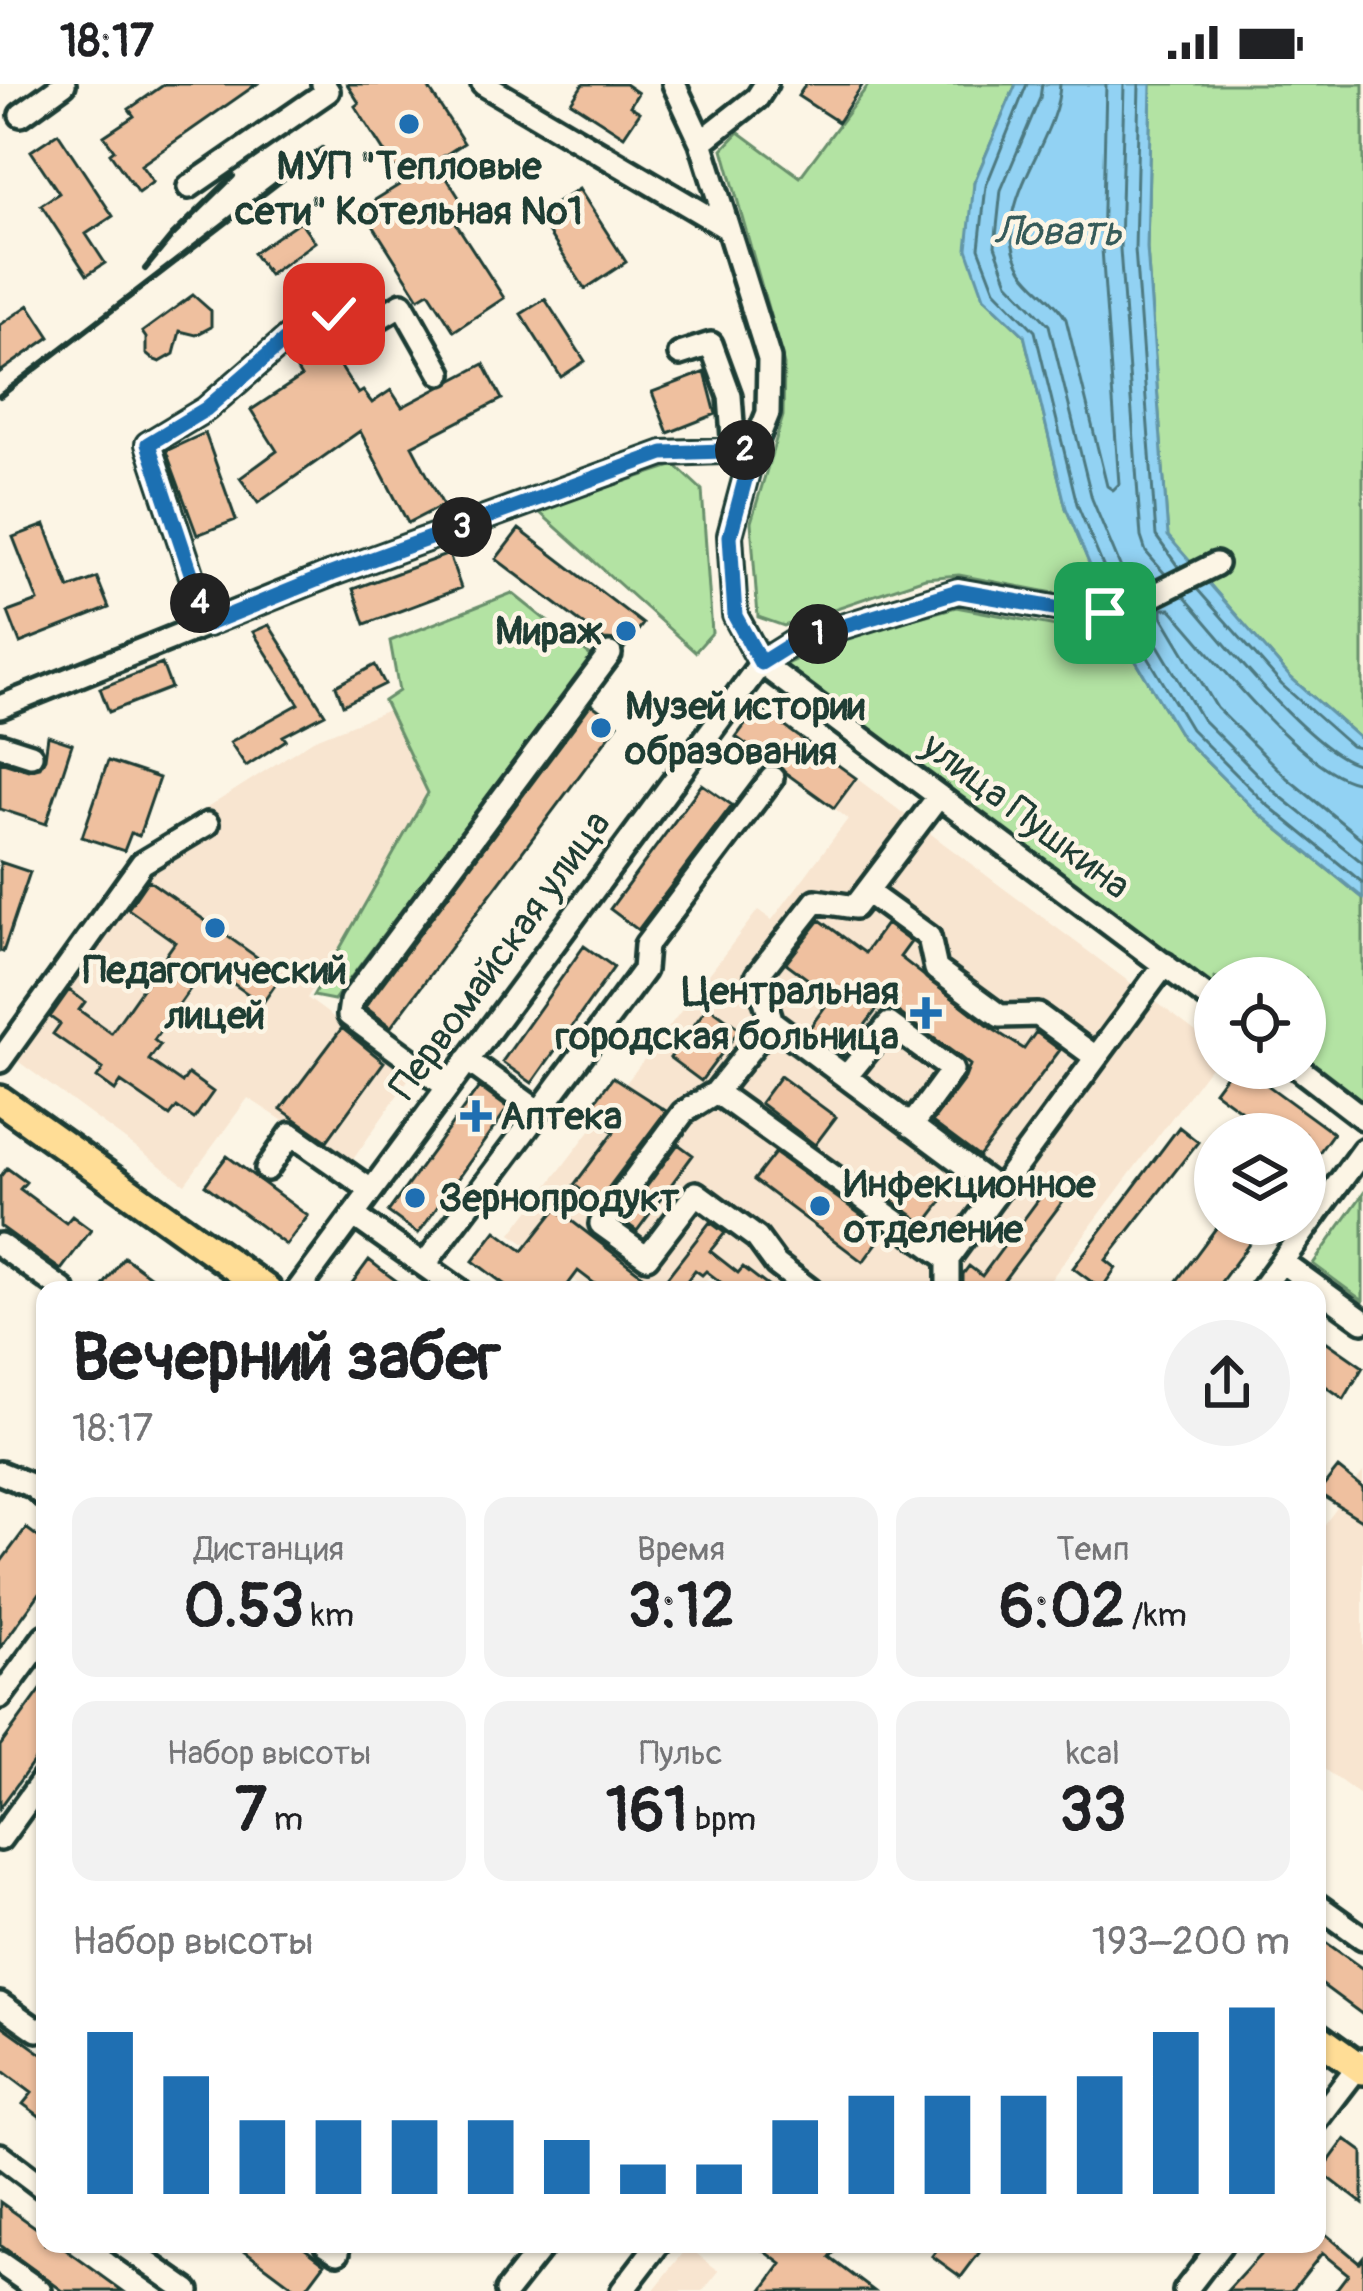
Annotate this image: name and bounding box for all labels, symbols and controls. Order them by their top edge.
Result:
text: 18:17 [60,14,154,70]
marker: МУП "Тепловые сети" Котельная №1 [396,111,422,137]
place label: МУП "Тепловые сети" Котельная №1 [235,142,583,236]
water label: Ловать [994,206,1123,258]
pin [283,263,385,365]
icon: check [301,281,367,347]
pin: 2 [715,420,775,480]
text: 2 [736,429,754,470]
pin: 3 [432,497,492,557]
text: 3 [453,506,471,547]
pin [1054,562,1156,664]
pin: 4 [170,573,230,633]
icon: arrive [1072,580,1138,646]
text: 4 [190,582,210,623]
pin: 1 [788,604,848,664]
place label: Мираж [495,607,603,656]
text: 1 [812,613,824,654]
marker: Мираж [613,618,639,644]
place label: Музей истории образования [624,682,866,776]
marker: Музей истории образования [588,715,614,741]
street label: улица Пушкина [911,721,1140,910]
street label: Первомайская улица [379,801,621,1109]
marker: Педагогический лицей [202,915,228,941]
place label: Педагогический лицей [83,946,347,1040]
map controls [1194,957,1326,1245]
button: locate [1194,957,1326,1089]
place label: Центральная городская больница [555,967,899,1061]
marker: Центральная городская больница [910,997,942,1029]
place label: Аптека [500,1092,622,1141]
marker: Аптека [463,1103,489,1129]
button: layers [1194,1113,1326,1245]
place label: Инфекционное отделение [843,1160,1096,1254]
place label: Зернопродукт [439,1174,680,1223]
marker: Зернопродукт [402,1185,428,1211]
marker: Инфекционное отделение [807,1193,833,1219]
text: Вечерний забег [72,1317,501,1400]
button: share [1164,1320,1290,1446]
text: 18:17 [72,1404,153,1453]
text: Дистанция [194,1529,344,1570]
text: Время [637,1529,725,1570]
text: Темп [1056,1529,1130,1570]
text: 0.53 [184,1570,304,1645]
text: 3:12 [628,1570,734,1645]
text: 6:02 [999,1570,1125,1645]
text: km [304,1595,354,1636]
text: /km [1125,1595,1187,1636]
text: Набор высоты [167,1733,371,1774]
text: Пульс [639,1733,723,1774]
text: kcal [1066,1733,1120,1774]
text: 7 [235,1774,267,1849]
text: 161 [606,1774,688,1849]
text: 33 [1060,1774,1126,1849]
text: m [267,1799,303,1840]
text: bpm [688,1799,756,1840]
text: Набор высоты [72,1917,314,1966]
text: 193–200 m [1092,1917,1290,1966]

